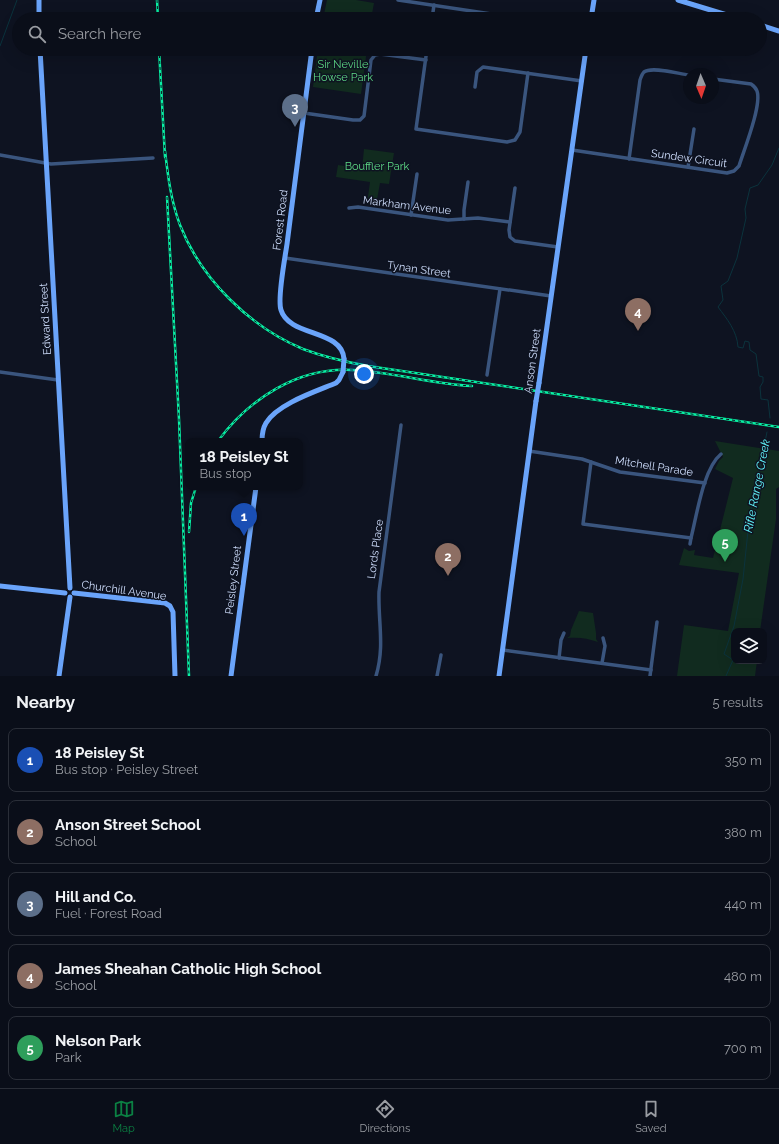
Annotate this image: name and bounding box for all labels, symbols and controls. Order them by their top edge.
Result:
search box [12,12,767,56]
icon: search [26,23,48,45]
text: Search here [58,25,141,43]
park label: Sir Neville Howse Park [313,58,373,84]
north arrow [683,68,719,104]
pin: 3 [282,94,308,127]
street label: Sundew Circuit [650,147,728,170]
park label: Bouffler Park [345,160,410,173]
street label: Forest Road [270,189,291,251]
street label: Markham Avenue [362,194,452,217]
street label: Tynan Street [386,259,452,280]
street label: Edward Street [37,282,54,355]
pin: 4 [625,298,651,331]
street label: Anson Street [522,327,544,394]
your location [354,364,374,384]
popup [185,438,303,490]
water label: Rifle Range Creek [741,438,773,534]
text: 18 Peisley St [199,448,289,466]
street label: Mitchell Parade [614,454,694,479]
text: Bus stop [199,466,252,481]
pin: 1 [231,503,257,536]
street label: Lords Place [365,518,386,580]
pin: 5 [712,529,738,562]
pin: 2 [435,543,461,576]
street label: Peisley Street [223,545,244,615]
street label: Churchill Avenue [81,578,168,603]
map controls [731,628,767,664]
button: layers [731,628,767,664]
text: Nearby [16,692,75,712]
text: 5 results [712,695,763,710]
text: 18 Peisley St [55,744,144,762]
text: 1 [27,753,33,768]
text: 350 m [725,753,762,768]
text: Bus stop · Peisley Street [55,762,198,777]
text: Anson Street School [55,816,201,834]
text: 2 [26,825,34,840]
text: 380 m [724,825,762,840]
text: School [55,834,97,849]
text: Hill and Co. [55,888,136,906]
text: 3 [26,897,34,912]
text: 440 m [725,897,762,912]
text: Fuel · Forest Road [55,906,162,921]
text: James Sheahan Catholic High School [55,960,321,978]
text: 4 [26,969,34,984]
text: 480 m [724,969,762,984]
text: School [55,978,97,993]
text: Nelson Park [55,1032,141,1050]
text: 5 [26,1041,34,1056]
text: 700 m [724,1041,762,1056]
text: Park [55,1050,82,1065]
tab: Map [112,1098,135,1135]
tab: Directions [360,1098,410,1135]
tab: Saved [635,1098,667,1135]

